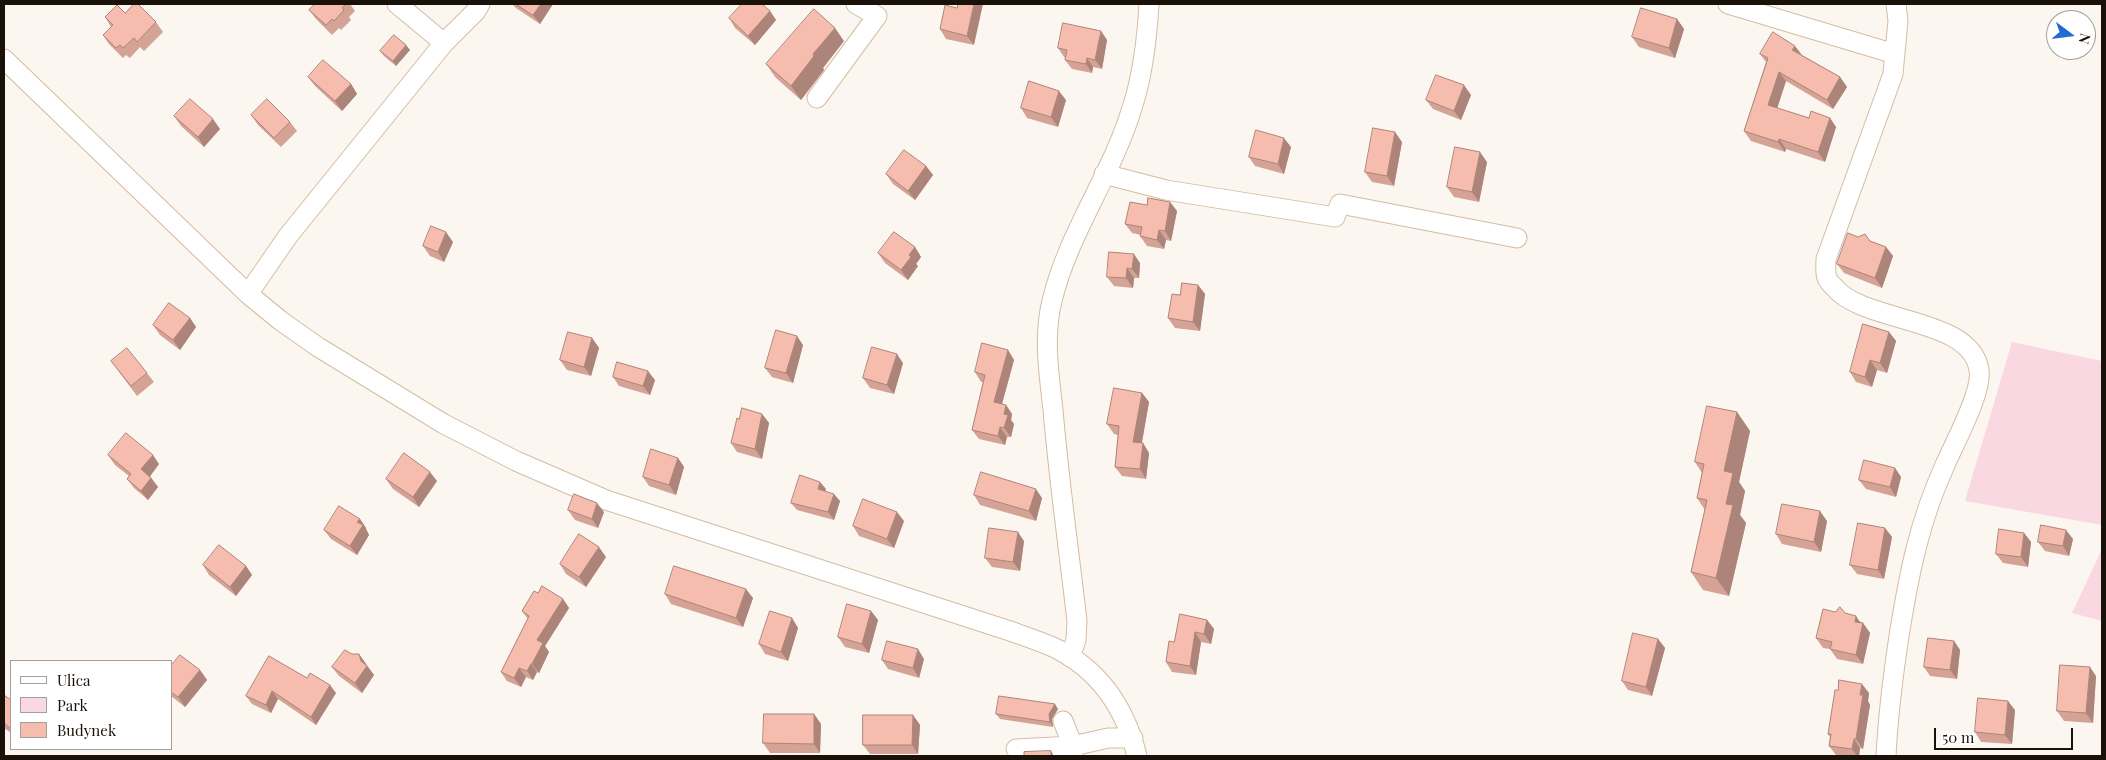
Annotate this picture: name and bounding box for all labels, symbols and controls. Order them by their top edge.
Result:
north arrow [2046,10,2096,60]
text: N [2075,31,2095,46]
legend [10,660,172,750]
text: Ulica [57,670,90,690]
text: Park [57,695,88,715]
scale bar [1936,718,2075,750]
text: Budynek [57,720,116,740]
text: 50 m [1942,727,1974,747]

